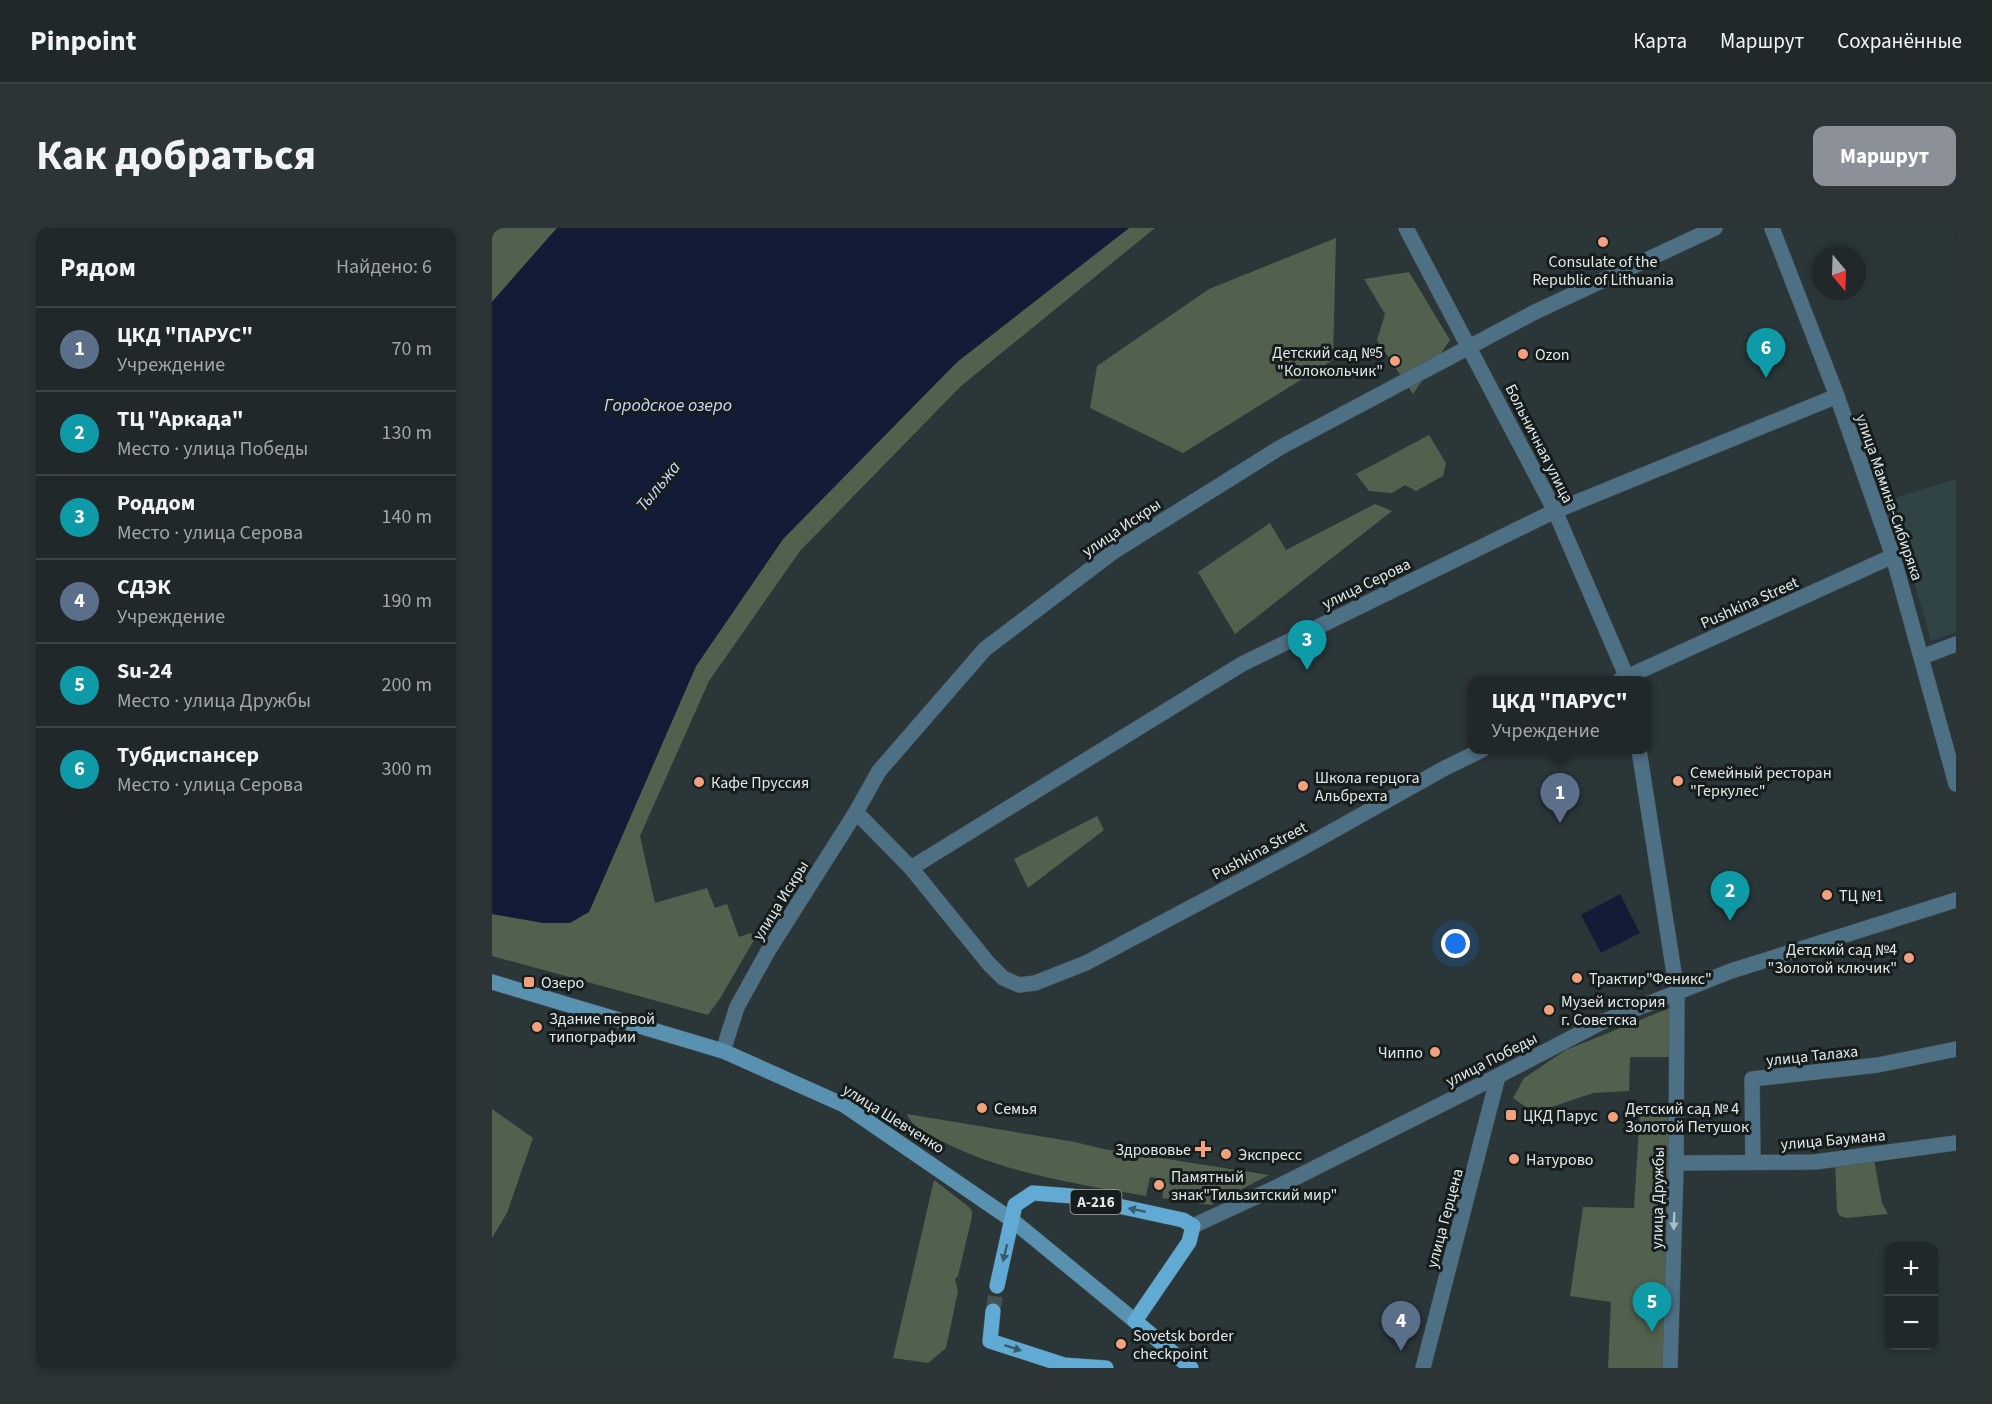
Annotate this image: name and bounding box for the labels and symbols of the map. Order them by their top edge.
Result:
marker: Consulate of the Republic of Lithuania [1596,235,1610,249]
north arrow [1812,246,1866,300]
place label: Consulate of the Republic of Lithuania [1532,251,1674,291]
pin: 6 [1746,328,1786,378]
place label: Детский сад №5 "Колокольчик" [1272,342,1383,382]
place label: Ozon [1535,344,1570,366]
marker: Ozon [1516,347,1530,361]
marker: Детский сад №5 "Колокольчик" [1388,354,1402,368]
street label: Больничная улица [1500,380,1579,507]
water label: Городское озеро [604,393,732,418]
street label: улица Мамина-Сибиряка [1850,411,1928,584]
water label: Тыльжа [630,455,687,517]
street label: улица Искры [1078,493,1165,562]
street label: улица Серова [1318,553,1414,615]
street label: Pushkina Street [1697,571,1802,634]
pin: 3 [1288,620,1326,670]
place label: Семейный ресторан "Геркулес" [1690,762,1832,802]
place label: Школа герцога Альбрехта [1315,767,1420,807]
place label: Кафе Пруссия [711,772,809,794]
pin: 1 [1540,774,1580,823]
marker: Семейный ресторан "Геркулес" [1671,774,1685,788]
marker: Кафе Пруссия [692,775,706,789]
marker: Школа герцога Альбрехта [1296,779,1310,793]
street label: Pushkina Street [1208,816,1312,885]
street label: улица Искры [748,856,814,945]
pin: 2 [1710,872,1750,921]
place label: ТЦ №1 [1839,885,1883,907]
marker: ТЦ №1 [1820,888,1834,902]
your location [1441,929,1470,958]
place label: Детский сад №4 "Золотой ключик" [1768,939,1897,979]
marker: Детский сад №4 "Золотой ключик" [1902,951,1916,965]
place label: Трактир"Феникс" [1589,968,1712,990]
marker: Трактир"Феникс" [1570,971,1584,985]
place label: Озеро [541,972,584,994]
marker: Озеро [522,975,536,989]
place label: Музей история г. Советска [1561,991,1666,1031]
marker: Музей история г. Советска [1542,1003,1556,1017]
place label: Здание первой типографии [549,1008,655,1048]
marker: Здание первой типографии [530,1020,544,1034]
street label: улица Победы [1442,1027,1541,1092]
street label: улица Талаха [1765,1040,1859,1072]
place label: Чиппо [1378,1042,1423,1064]
marker: Чиппо [1428,1045,1442,1059]
street label: улица Шевченко [838,1079,949,1159]
place label: Семья [994,1098,1037,1120]
place label: Детский сад № 4 Золотой Петушок [1625,1098,1749,1138]
marker: Семья [975,1101,989,1115]
place label: ЦКД Парус [1523,1105,1598,1127]
marker: ЦКД Парус [1504,1108,1518,1122]
marker: Детский сад № 4 Золотой Петушок [1606,1110,1620,1124]
street label: улица Баумана [1780,1124,1886,1156]
place label: Здрововье [1115,1139,1191,1161]
marker: Здрововье [1196,1142,1210,1156]
place label: Экспресс [1238,1144,1302,1166]
marker: Экспресс [1219,1147,1233,1161]
street label: улица Дружбы [1646,1147,1670,1249]
place label: Натурово [1526,1149,1593,1171]
marker: Натурово [1507,1152,1521,1166]
place label: Памятный знак"Тильзитский мир" [1171,1166,1337,1206]
street label: улица Герцена [1421,1166,1469,1270]
marker: Памятный знак"Тильзитский мир" [1152,1178,1166,1192]
road number: А-216 [1070,1190,1122,1214]
one-way arrow [1128,1205,1147,1214]
one-way arrow [1670,1212,1679,1231]
one-way arrow [999,1243,1009,1262]
pin: 5 [1632,1282,1672,1332]
pin: 4 [1382,1302,1420,1351]
place label: Sovetsk border checkpoint [1133,1325,1234,1365]
marker: Sovetsk border checkpoint [1114,1337,1128,1351]
one-way arrow [1004,1344,1022,1354]

